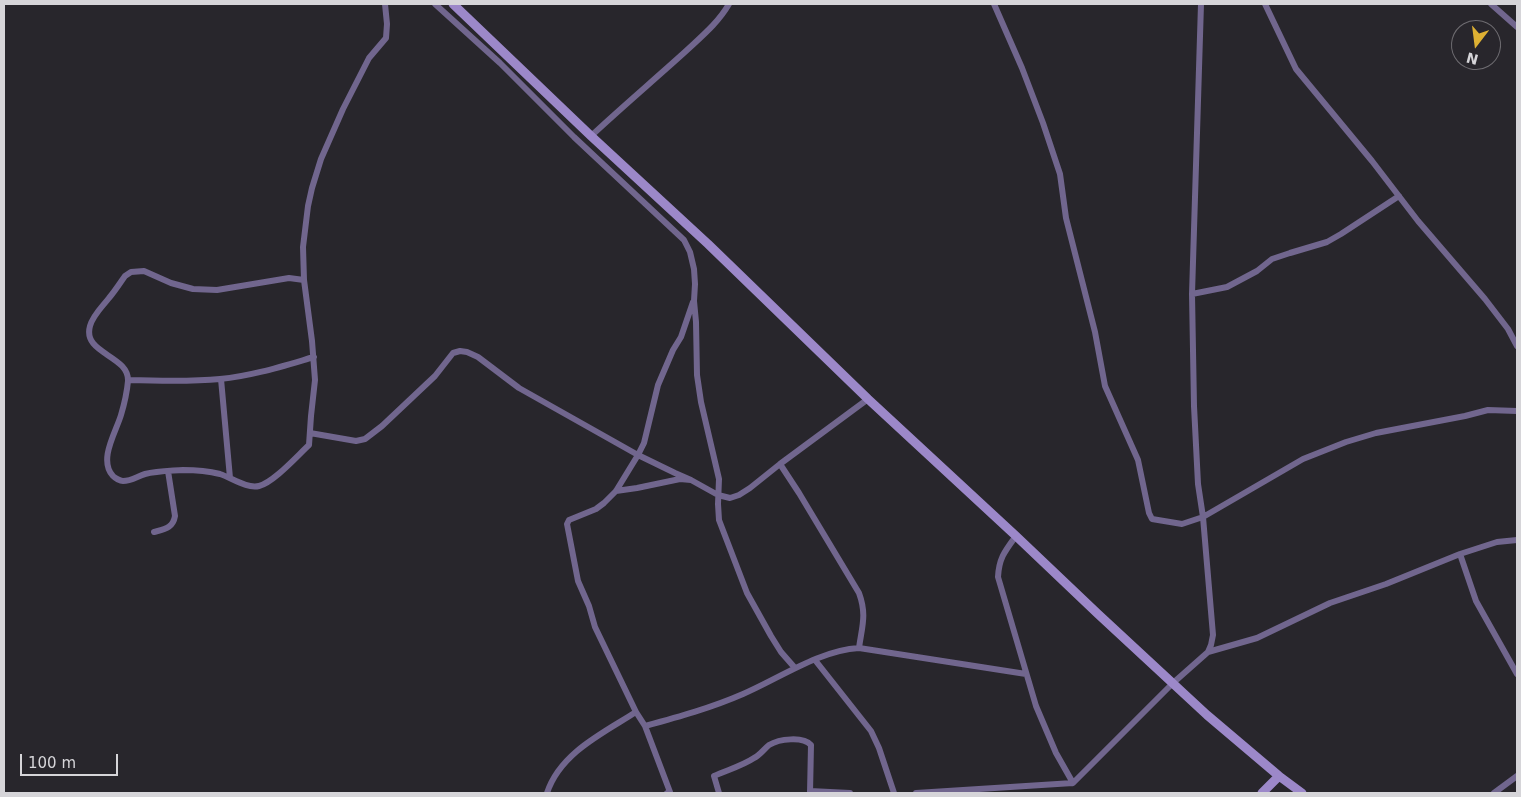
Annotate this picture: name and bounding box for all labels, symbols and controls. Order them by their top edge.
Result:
north arrow [1451,20,1501,70]
text: N [1465,49,1480,68]
scale bar [22,744,120,776]
text: 100 m [28,754,76,772]

